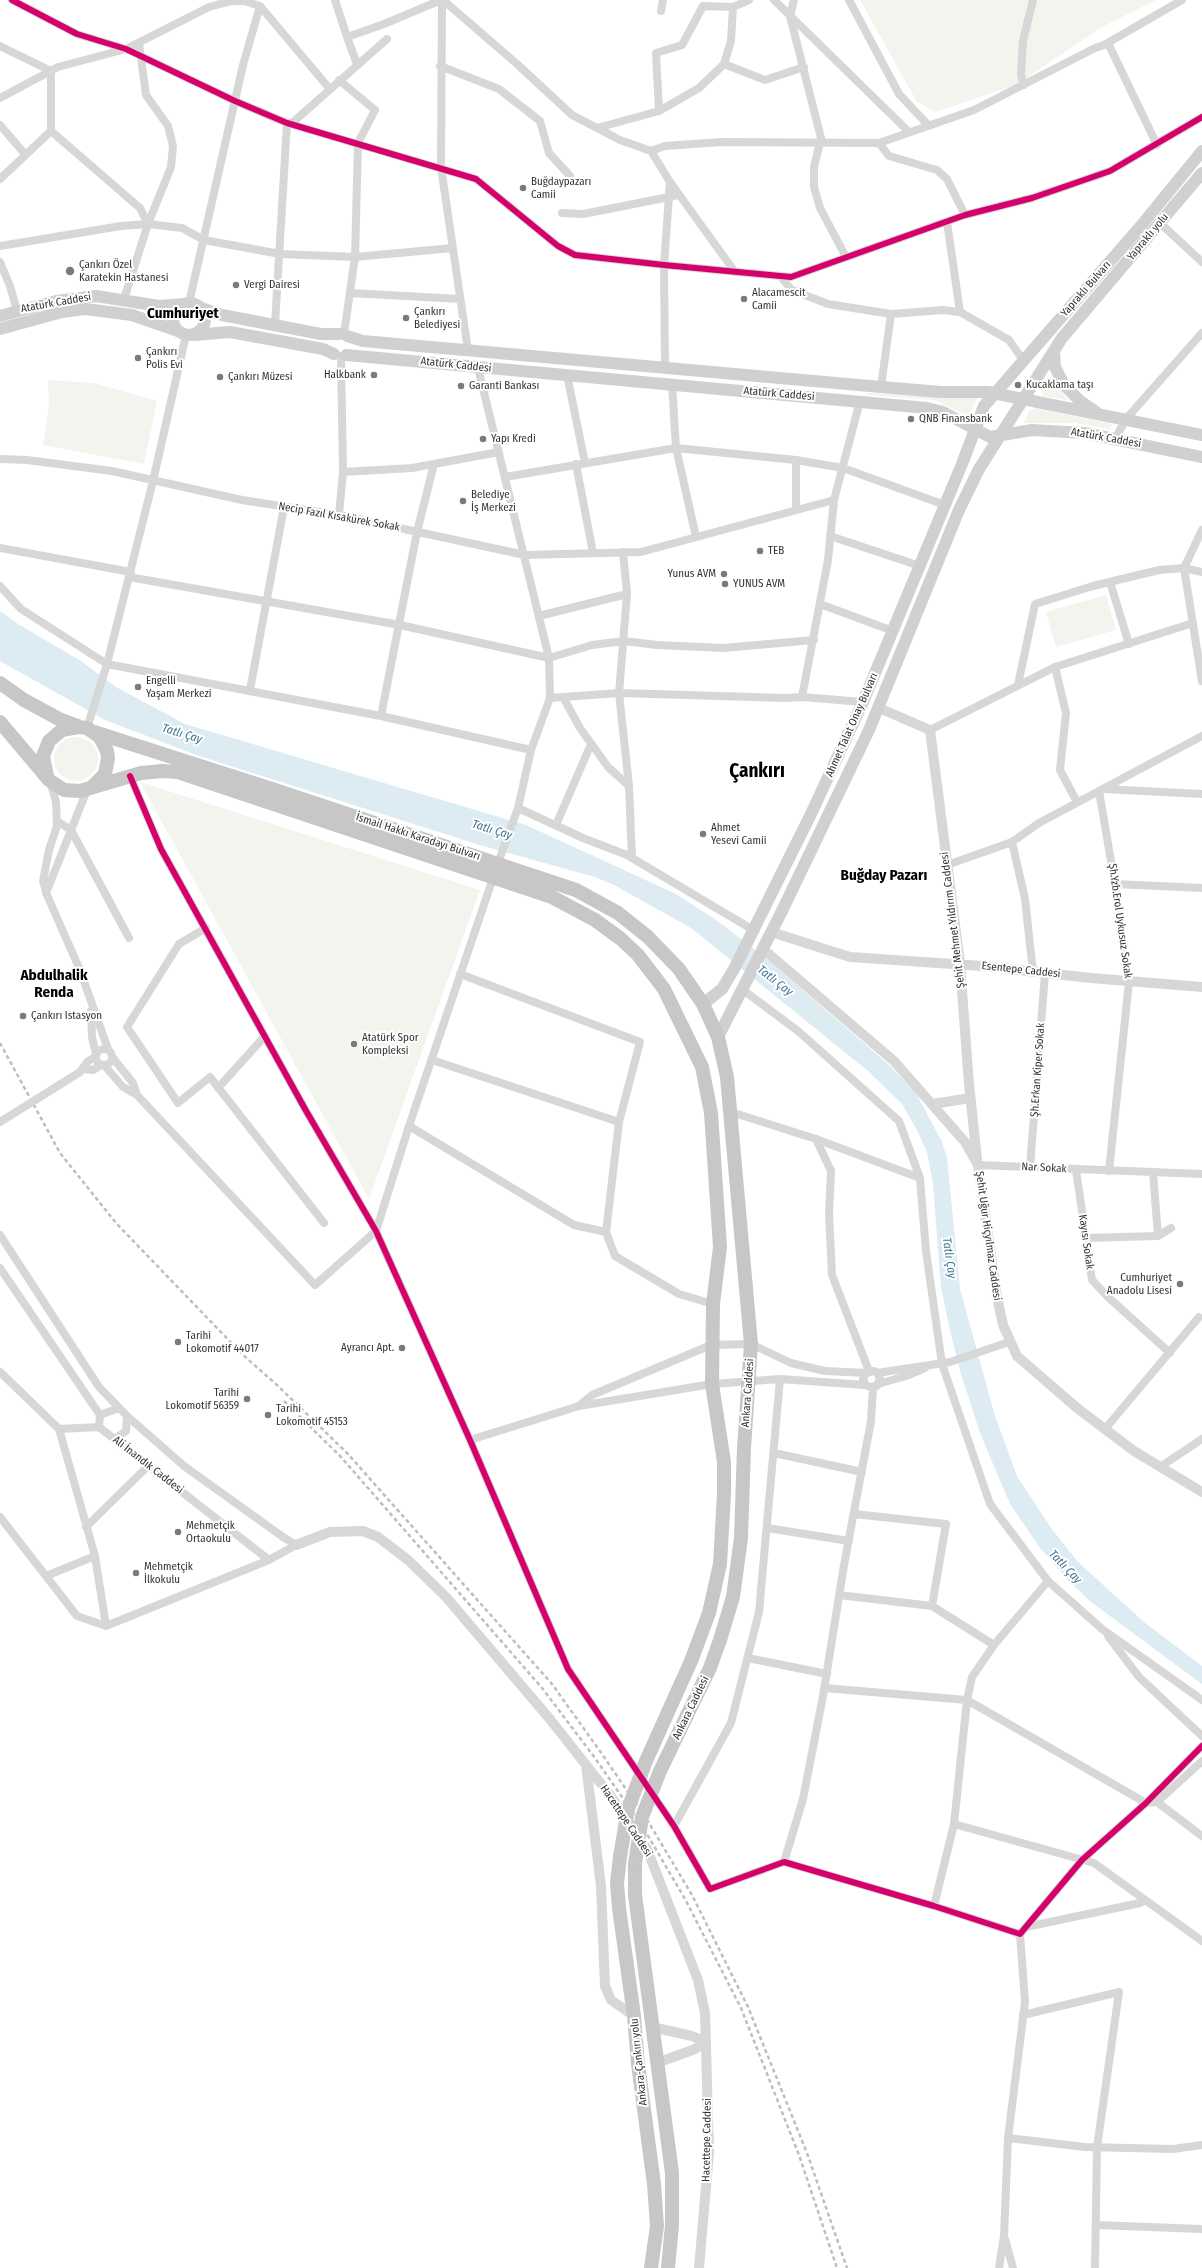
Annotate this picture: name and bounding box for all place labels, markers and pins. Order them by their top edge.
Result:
place label: Buğdaypazarı Camii [531,175,591,201]
marker: Buğdaypazarı Camii [518,183,528,193]
place label: Çankırı Özel Karatekin Hastanesi [79,258,168,284]
marker: Çankırı Özel Karatekin Hastanesi [64,265,76,277]
place label: Vergi Dairesi [244,278,300,292]
marker: Vergi Dairesi [231,280,241,290]
place label: Alacamescit Camii [752,286,806,312]
marker: Alacamescit Camii [739,294,749,304]
place label: Çankırı Belediyesi [414,305,460,331]
marker: Çankırı Belediyesi [401,313,411,323]
place label: Çankırı Polis Evi [146,345,183,371]
marker: Çankırı Polis Evi [133,353,143,363]
place label: Halkbank [324,368,366,382]
place label: Çankırı Müzesi [228,370,293,384]
marker: Halkbank [369,370,379,380]
marker: Çankırı Müzesi [215,372,225,382]
place label: Kucaklama taşı [1026,378,1094,392]
place label: Garanti Bankası [469,379,539,393]
marker: Kucaklama taşı [1013,380,1023,390]
marker: Garanti Bankası [456,381,466,391]
place label: QNB Finansbank [919,412,992,426]
marker: QNB Finansbank [906,414,916,424]
place label: Yapı Kredi [491,432,536,446]
marker: Yapı Kredi [478,434,488,444]
place label: Belediye İş Merkezi [471,488,516,514]
marker: Belediye İş Merkezi [458,496,468,506]
place label: TEB [768,544,784,558]
marker: TEB [755,546,765,556]
place label: Yunus AVM [668,567,716,581]
marker: Yunus AVM [719,569,729,579]
place label: YUNUS AVM [733,577,785,591]
marker: YUNUS AVM [720,579,730,589]
place label: Engelli Yaşam Merkezi [146,674,212,700]
marker: Engelli Yaşam Merkezi [133,682,143,692]
place label: Ahmet Yesevi Camii [711,821,766,847]
marker: Ahmet Yesevi Camii [698,829,708,839]
place label: Çankırı Istasyon [31,1009,102,1023]
marker: Çankırı Istasyon [18,1011,28,1021]
place label: Atatürk Spor Kompleksi [362,1031,419,1057]
marker: Atatürk Spor Kompleksi [349,1039,359,1049]
place label: Cumhuriyet Anadolu Lisesi [1107,1271,1172,1297]
marker: Cumhuriyet Anadolu Lisesi [1175,1279,1185,1289]
place label: Tarihi Lokomotif 44017 [186,1329,259,1355]
marker: Tarihi Lokomotif 44017 [173,1337,183,1347]
place label: Ayrancı Apt. [341,1341,394,1355]
marker: Ayrancı Apt. [397,1343,407,1353]
place label: Tarihi Lokomotif 56359 [166,1386,239,1412]
marker: Tarihi Lokomotif 56359 [242,1394,252,1404]
place label: Tarihi Lokomotif 45153 [276,1402,348,1428]
marker: Tarihi Lokomotif 45153 [263,1410,273,1420]
place label: Mehmetçik Ortaokulu [186,1519,235,1545]
marker: Mehmetçik Ortaokulu [173,1527,183,1537]
place label: Mehmetçik İlkokulu [144,1560,193,1586]
marker: Mehmetçik İlkokulu [131,1568,141,1578]

